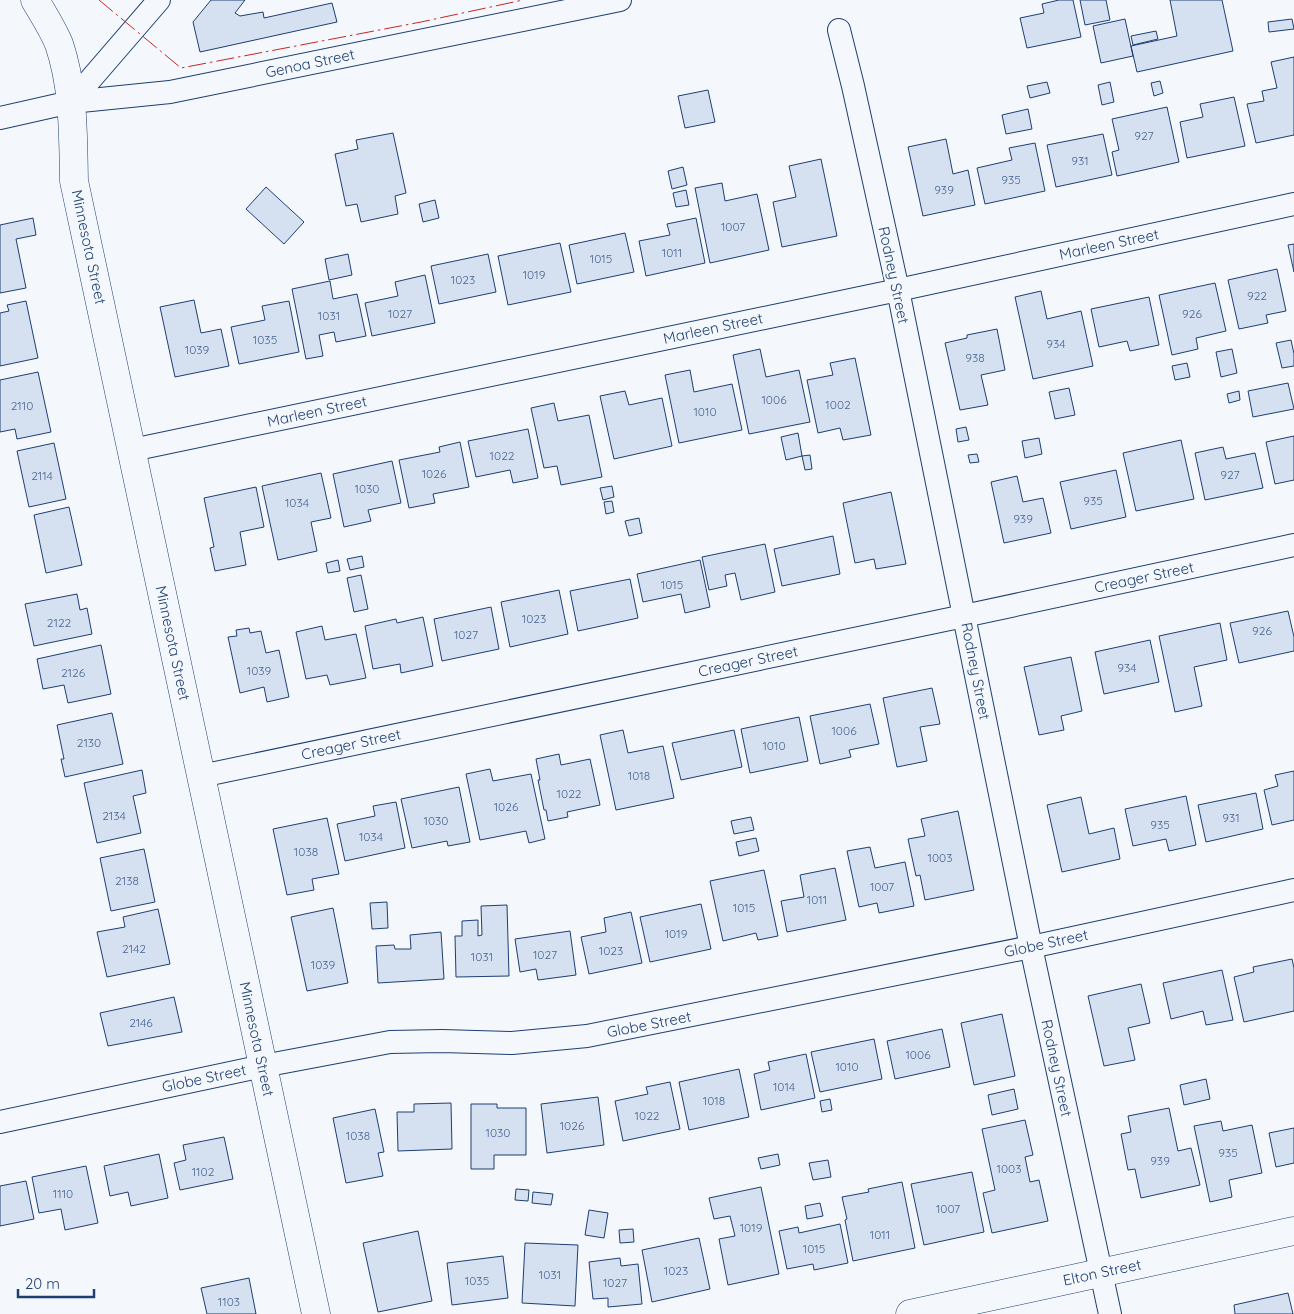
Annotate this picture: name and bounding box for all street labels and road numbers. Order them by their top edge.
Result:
street label: Genoa Street [264,44,356,82]
street label: Minnesota Street [68,188,110,306]
street label: Marleen Street [1057,224,1161,264]
street label: Rodney Street [874,225,914,325]
street label: Marleen Street [661,308,765,348]
street label: Marleen Street [265,391,369,431]
street label: Creager Street [1092,557,1196,597]
street label: Minnesota Street [152,584,194,702]
street label: Rodney Street [957,621,995,721]
street label: Creager Street [696,641,800,681]
street label: Creager Street [299,724,403,764]
street label: Globe Street [1002,925,1090,961]
street label: Minnesota Street [236,980,278,1098]
street label: Globe Street [605,1007,693,1041]
street label: Rodney Street [1037,1018,1077,1118]
street label: Globe Street [160,1060,248,1096]
street label: Elton Street [1061,1254,1143,1290]

